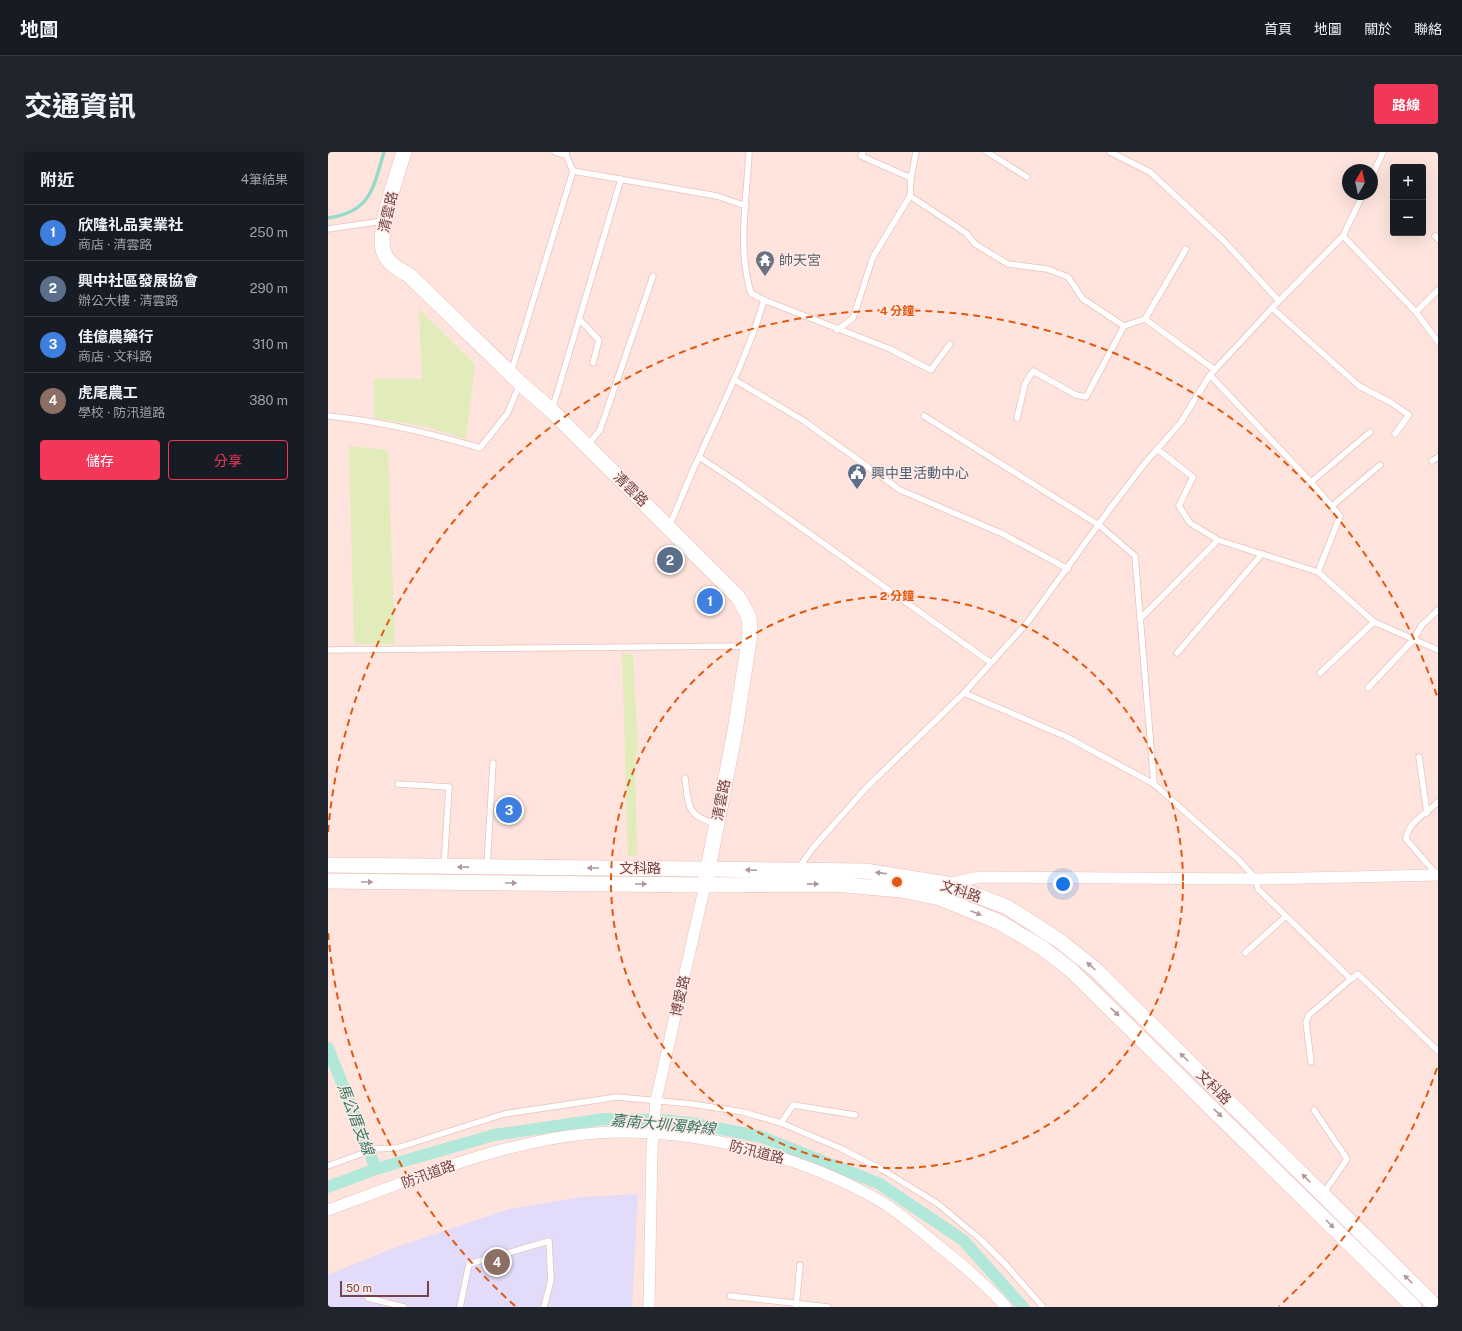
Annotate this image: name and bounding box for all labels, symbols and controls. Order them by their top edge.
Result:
text: 地圖 [20,18,58,40]
text: 首頁 [1264,21,1292,37]
text: 地圖 [1314,21,1342,37]
text: 關於 [1364,21,1392,37]
text: 聯絡 [1414,21,1442,37]
button: 路線 [1374,84,1438,124]
text: 交通資訊 [24,89,136,122]
north arrow [1342,164,1378,200]
map controls [1390,164,1426,236]
button: + [1390,164,1426,200]
text: 附近 [40,170,74,190]
text: 4筆結果 [241,172,288,187]
street label: 清雲路 [375,190,401,234]
button: − [1390,200,1426,236]
text: 欣隆礼品実業社 [78,216,183,233]
text: 1 [50,225,56,240]
text: 250 m [250,225,288,240]
text: 商店 · 清雲路 [78,237,152,252]
temple icon: 帥天宮 [754,249,776,277]
place label: 帥天宮 [779,252,821,268]
text: 興中社區發展協會 [78,272,198,289]
text: 2 [49,281,57,296]
text: 290 m [250,281,288,296]
text: 辦公大樓 · 清雲路 [78,293,178,308]
text: 4 分鐘 [880,304,914,318]
text: 佳億農藥行 [78,328,153,345]
text: 3 [49,337,57,352]
text: 310 m [252,337,288,352]
text: 商店 · 文科路 [78,349,152,364]
text: 虎尾農工 [78,384,138,401]
text: 4 [49,393,57,408]
text: 380 m [249,393,288,408]
text: 學校 · 防汛道路 [78,405,165,420]
button: 儲存 [40,440,160,480]
button: 分享 [168,440,288,480]
public building icon: 興中里活動中心 [846,462,868,490]
place label: 興中里活動中心 [871,465,969,481]
street label: 清雲路 [610,468,652,510]
pin: 2 [657,545,683,575]
pin: 1 [697,586,723,616]
text: 2 分鐘 [880,589,914,603]
street label: 清雲路 [709,778,733,822]
pin: 3 [496,795,522,825]
street label: 文科路 [619,860,661,876]
one-way arrow [456,864,469,870]
one-way arrow [586,865,599,871]
one-way arrow [744,867,757,873]
one-way arrow [875,870,887,877]
your location [1053,874,1073,894]
centre of rings [890,875,904,889]
street label: 文科路 [939,877,983,905]
one-way arrow [361,879,374,885]
one-way arrow [505,880,518,886]
one-way arrow [635,881,648,887]
one-way arrow [807,881,820,887]
one-way arrow [971,910,982,916]
one-way arrow [1086,961,1096,970]
street label: 博愛路 [667,974,693,1018]
one-way arrow [1110,1007,1120,1017]
one-way arrow [1179,1052,1189,1062]
street label: 文科路 [1193,1066,1235,1108]
water label: 馬公厝支線 [335,1081,378,1159]
one-way arrow [1213,1108,1223,1118]
water label: 嘉南大圳濁幹線 [610,1111,718,1137]
street label: 防汛道路 [728,1137,786,1167]
street label: 防汛道路 [399,1157,457,1191]
one-way arrow [1301,1173,1311,1182]
one-way arrow [1325,1219,1335,1229]
pin: 4 [484,1247,510,1277]
one-way arrow [1403,1274,1413,1284]
scale bar [340,1279,429,1298]
text: 50 m [346,1282,372,1294]

